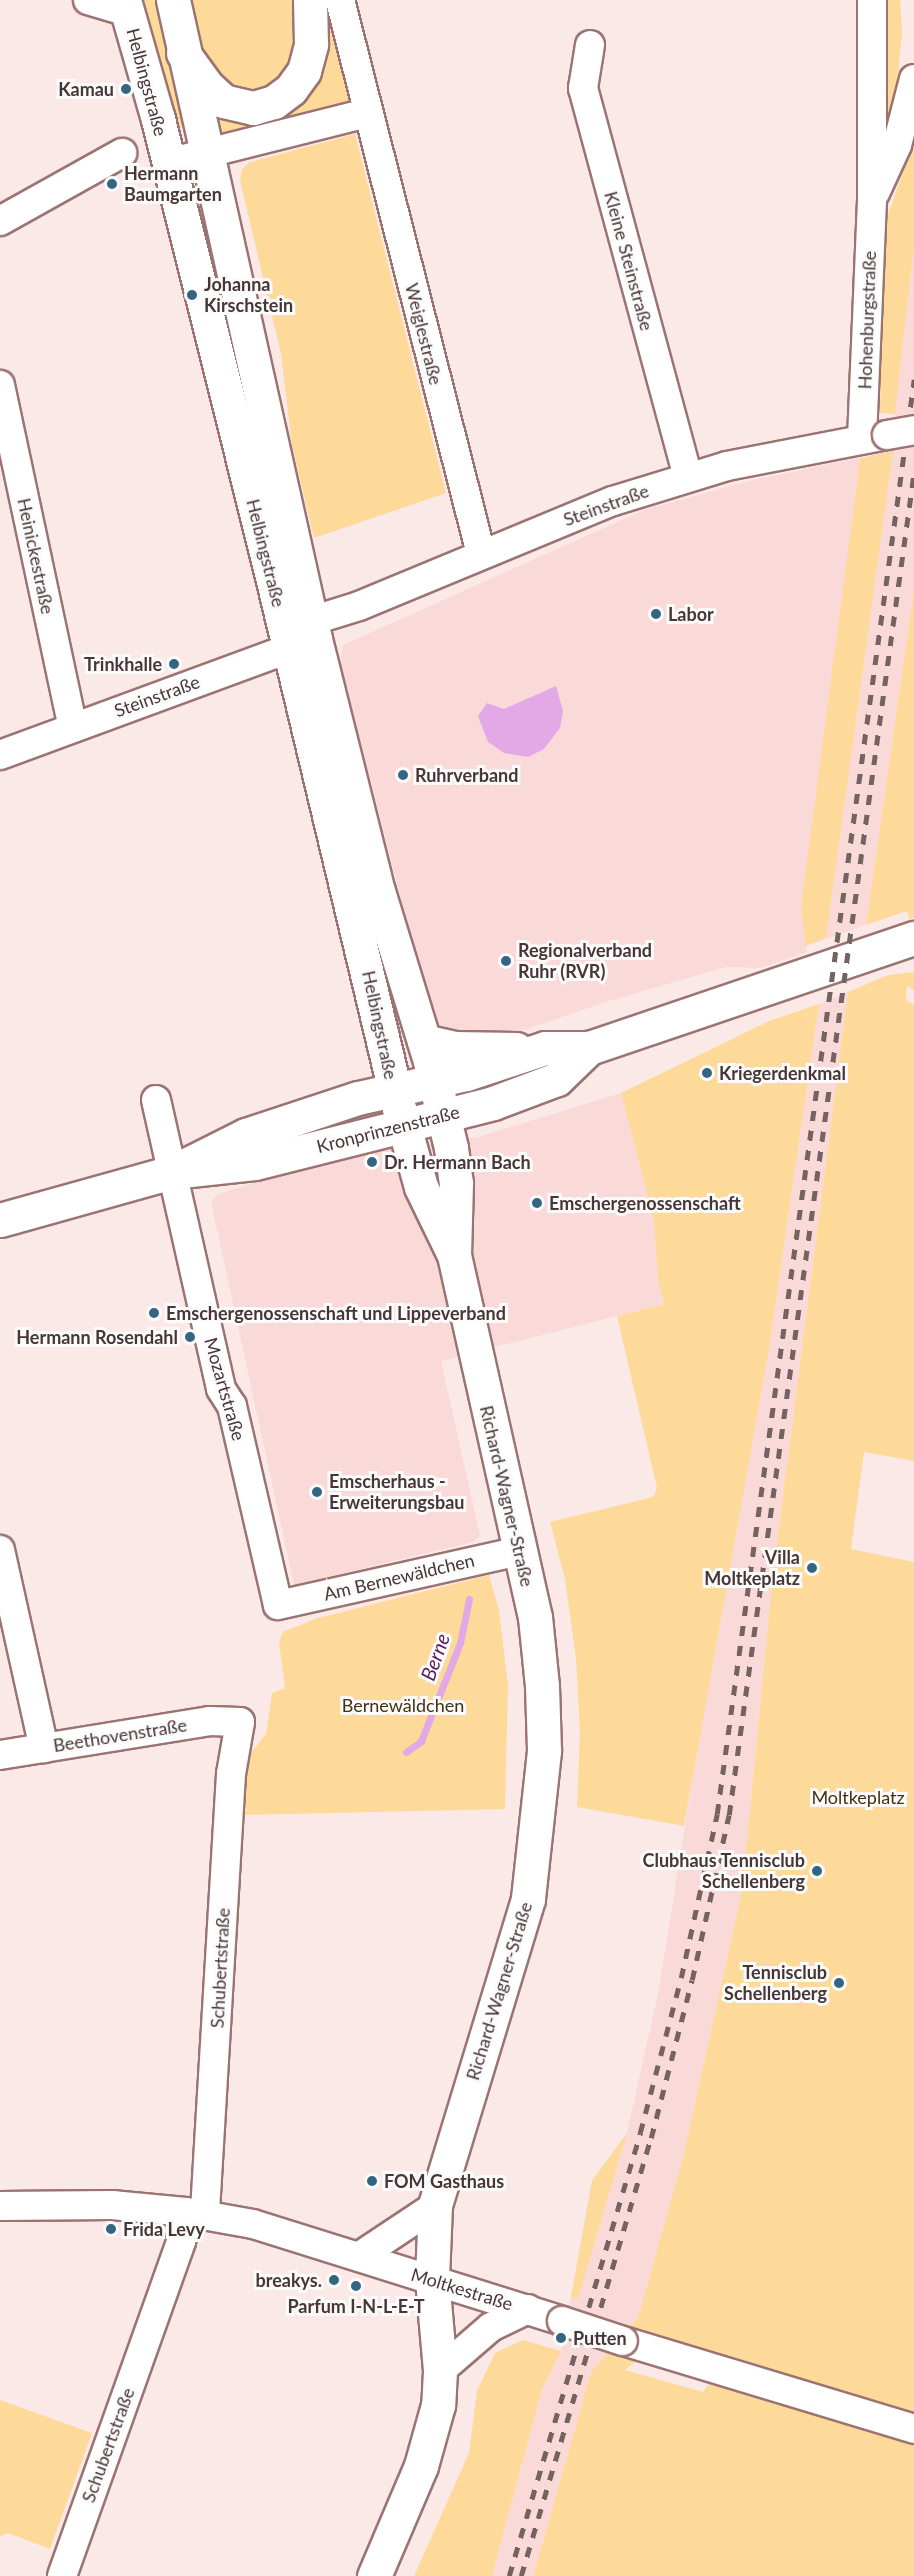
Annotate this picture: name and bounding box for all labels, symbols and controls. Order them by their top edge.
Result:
street label: Helbingstraße [122,26,172,138]
place label: Kamau [58,78,114,100]
marker: Kamau [119,82,133,96]
place label: Hermann Baumgarten [124,163,222,206]
marker: Hermann Baumgarten [105,177,119,191]
street label: Kleine Steinstraße [600,189,658,333]
street label: Hohenburgstraße [854,250,880,390]
place label: Johanna Kirschstein [204,274,293,316]
street label: Weiglestraße [401,281,447,387]
marker: Johanna Kirschstein [185,288,199,302]
street label: Steinstraße [560,480,652,530]
street label: Heinickestraße [13,496,59,616]
street label: Helbingstraße [242,497,290,609]
place label: Labor [668,603,714,625]
marker: Labor [649,607,663,621]
place label: Trinkhalle [84,653,162,675]
marker: Trinkhalle [167,657,181,671]
street label: Steinstraße [111,671,203,721]
place label: Ruhrverband [415,764,518,786]
marker: Ruhrverband [396,768,410,782]
place label: Regionalverband Ruhr (RVR) [518,940,652,982]
marker: Regionalverband Ruhr (RVR) [499,954,513,968]
street label: Helbingstraße [358,969,402,1081]
place label: Kriegerdenkmal [719,1062,846,1084]
marker: Kriegerdenkmal [700,1066,714,1080]
street label: Kronprinzenstraße [314,1101,462,1157]
place label: Dr. Hermann Bach [384,1151,531,1173]
marker: Dr. Hermann Bach [365,1155,379,1169]
place label: Emschergenossenschaft [549,1192,741,1214]
marker: Emschergenossenschaft [530,1196,544,1210]
place label: Emschergenossenschaft und Lippeverband [166,1302,506,1324]
marker: Emschergenossenschaft und Lippeverband [147,1306,161,1320]
place label: Hermann Rosendahl [16,1326,178,1348]
marker: Hermann Rosendahl [183,1330,197,1344]
street label: Mozartstraße [200,1335,250,1443]
street label: Richard-Wagner-Straße [476,1403,538,1589]
place label: Emscherhaus - Erweiterungsbau [329,1471,465,1514]
marker: Emscherhaus - Erweiterungsbau [310,1485,324,1499]
place label: Villa Moltkeplatz [704,1547,800,1590]
street label: Am Bernewäldchen [322,1549,476,1605]
marker: Villa Moltkeplatz [805,1561,819,1575]
water label: Berne [415,1630,455,1684]
park label: Bernewäldchen [342,1694,464,1716]
street label: Beethovenstraße [52,1714,188,1756]
park label: Moltkeplatz [811,1786,905,1808]
place label: Clubhaus Tennisclub Schellenberg [642,1850,805,1892]
marker: Clubhaus Tennisclub Schellenberg [810,1864,824,1878]
street label: Richard-Wagner-Straße [462,1899,536,2083]
street label: Schubertstraße [206,1907,234,2029]
place label: Tennisclub Schellenberg [724,1962,827,2004]
marker: Tennisclub Schellenberg [832,1976,846,1990]
place label: FOM Gasthaus [384,2170,504,2192]
marker: FOM Gasthaus [365,2174,379,2188]
place label: Frida Levy [123,2218,205,2240]
marker: Frida Levy [104,2222,118,2236]
street label: Moltkestraße [409,2263,515,2315]
place label: breakys. [255,2269,322,2291]
marker: breakys. [327,2273,341,2287]
marker: Parfum I-N-L-E-T [349,2279,363,2293]
place label: Parfum I-N-L-E-T [287,2295,425,2317]
place label: Putten [573,2327,627,2349]
marker: Putten [554,2331,568,2345]
street label: Schubertstraße [77,2385,139,2505]

